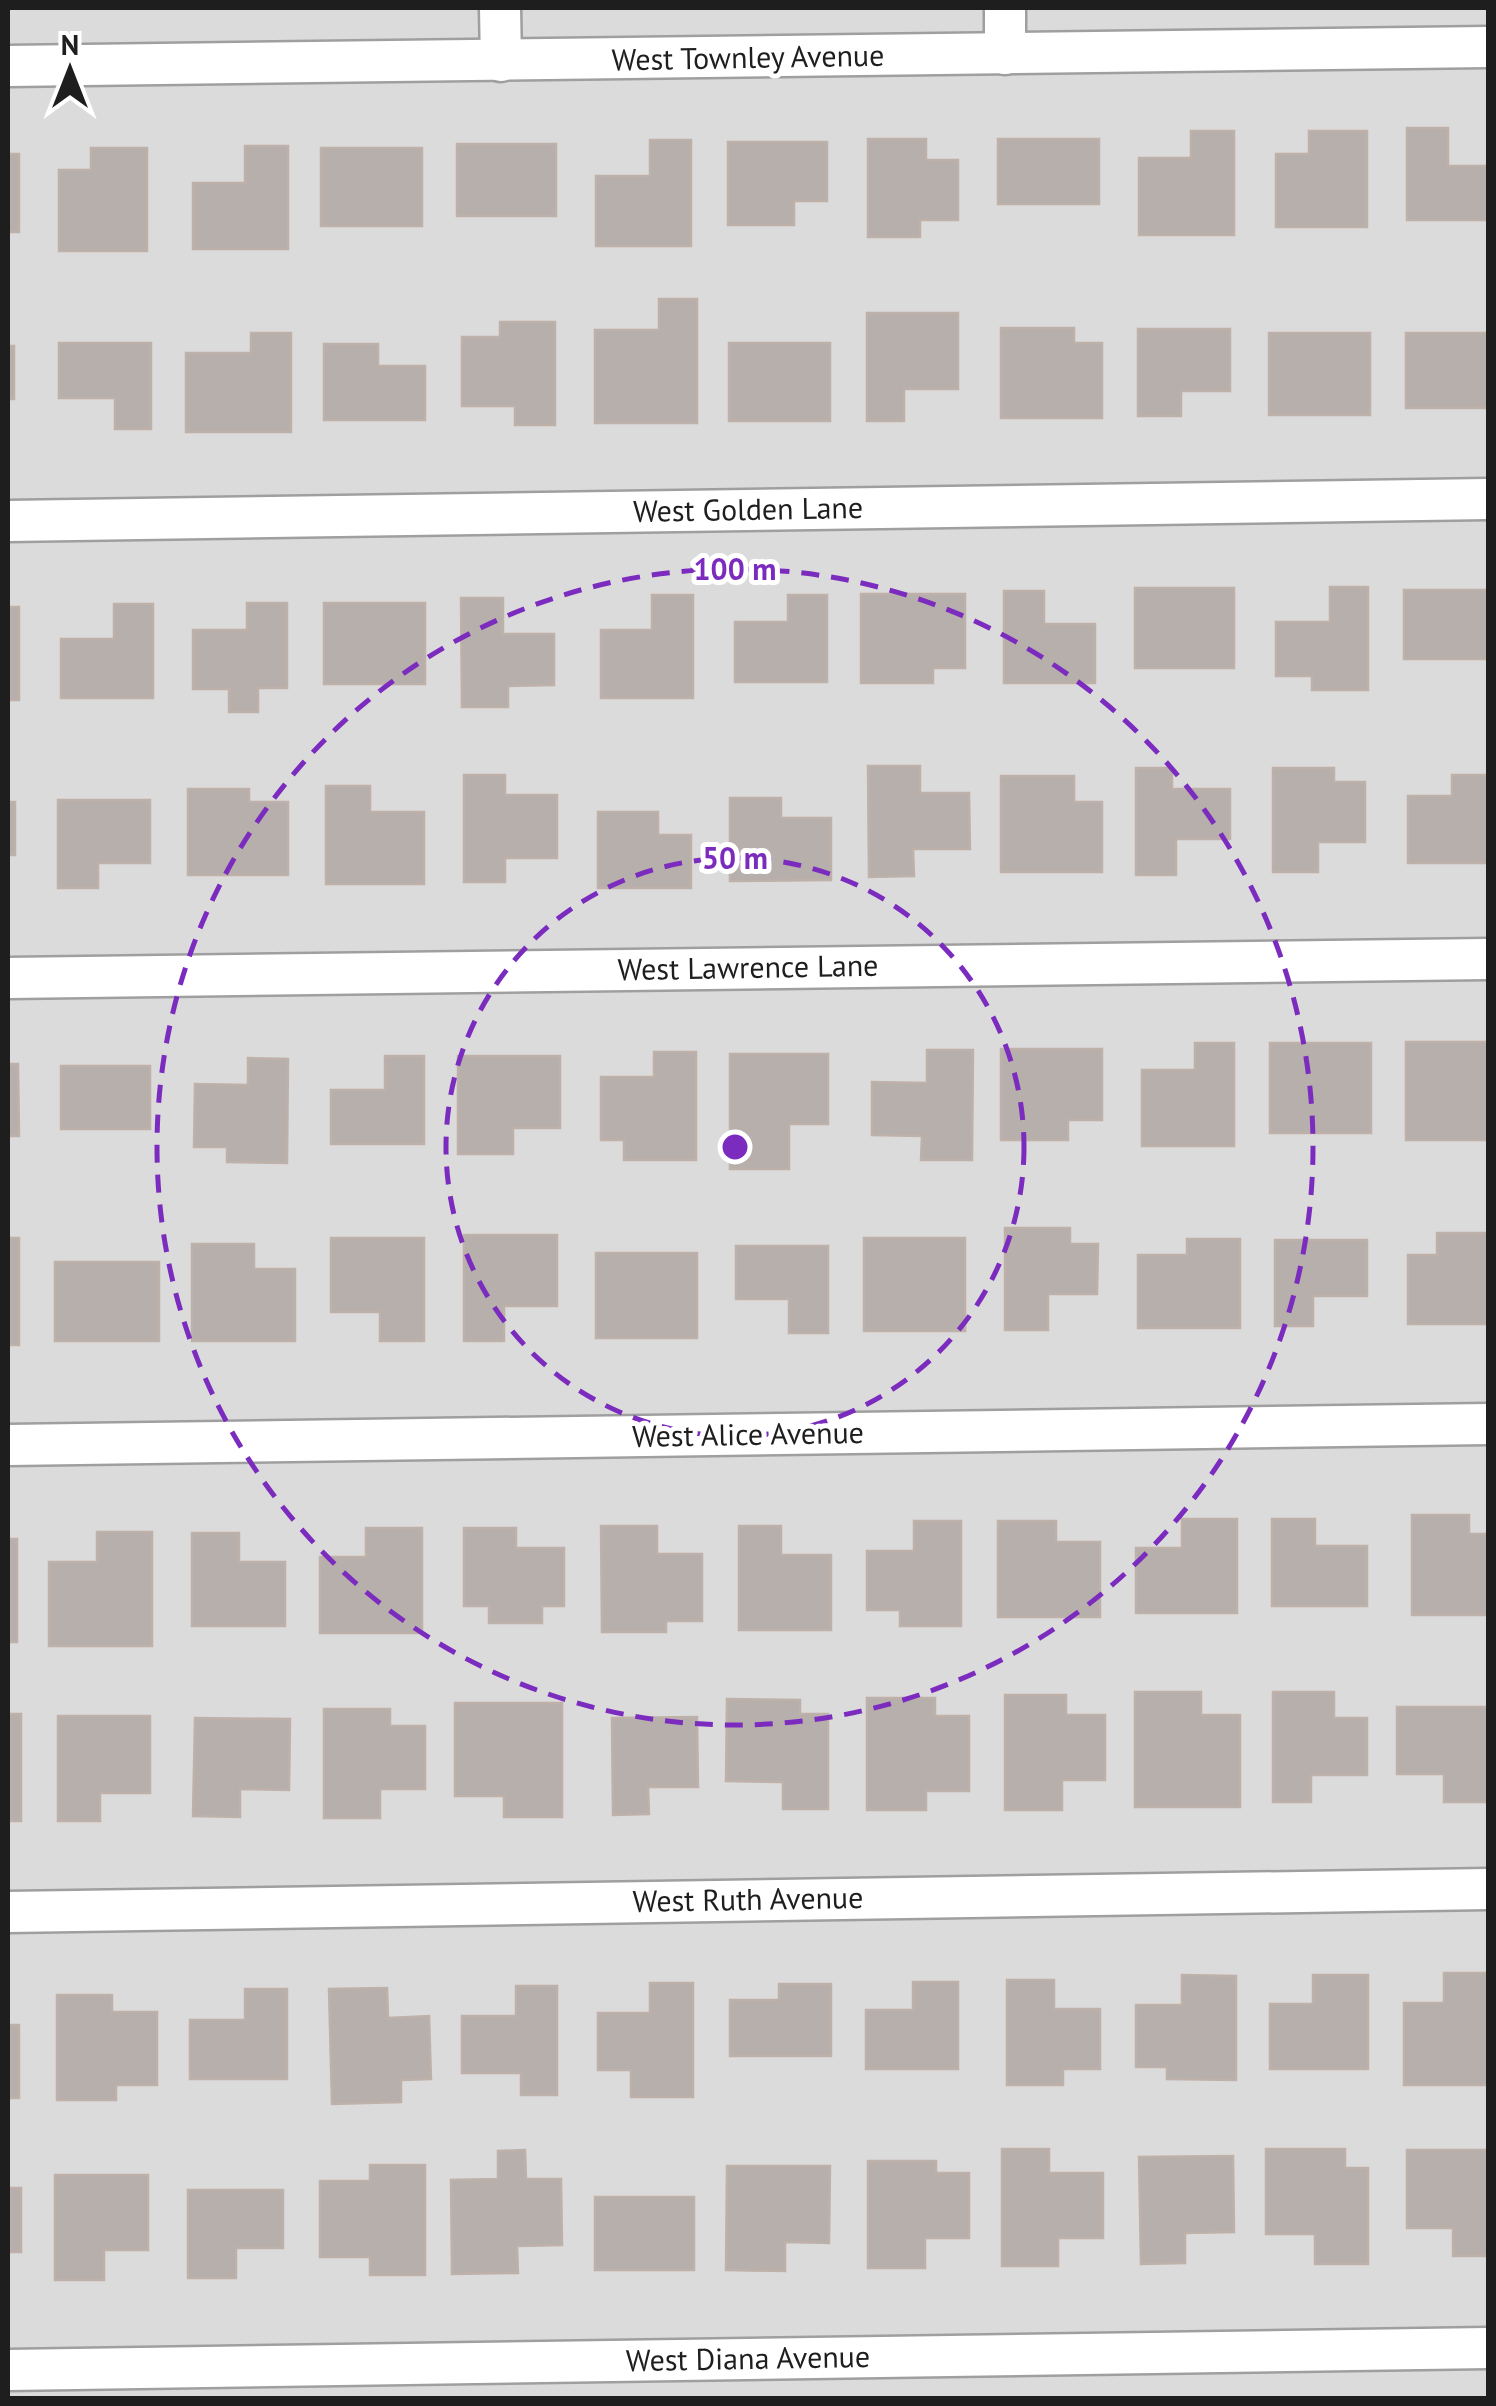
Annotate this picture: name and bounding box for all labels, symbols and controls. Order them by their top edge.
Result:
north arrow [20,20,120,120]
text: N [61,26,79,63]
street label: West Townley Avenue [611,35,885,78]
street label: West Golden Lane [633,487,863,530]
text: 100 m [694,549,776,588]
text: 50 m [702,838,768,877]
street label: West Lawrence Lane [617,945,879,988]
centre of rings [717,1129,753,1165]
street label: West Alice Avenue [632,1412,864,1455]
street label: West Ruth Avenue [632,1877,864,1920]
street label: West Diana Avenue [626,2336,870,2379]

